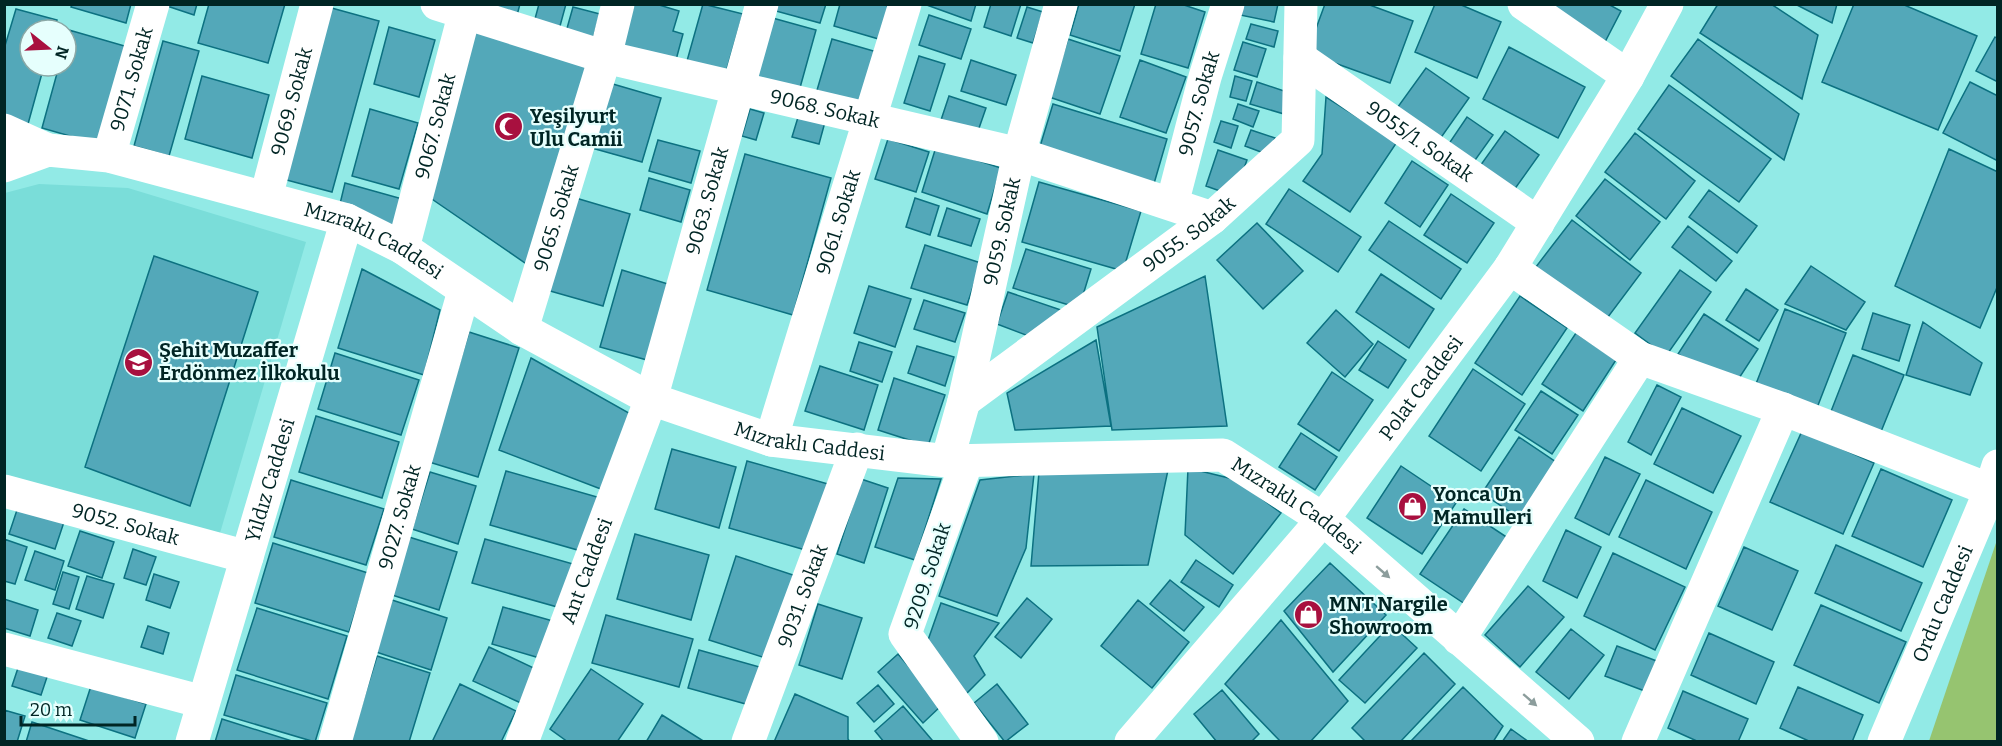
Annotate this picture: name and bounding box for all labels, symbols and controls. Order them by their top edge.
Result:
north arrow [18,18,78,78]
street label: 9071. Sokak [105,24,158,134]
text: N [51,44,73,61]
street label: 9069. Sokak [265,44,317,158]
street label: 9057. Sokak [1173,47,1225,159]
street label: 9067. Sokak [410,70,461,182]
street label: 9068. Sokak [768,84,883,133]
street label: 9055/1. Sokak [1362,96,1479,187]
place label: Yeşilyurt Ulu Camii [530,104,623,151]
mosque icon: Yeşilyurt Ulu Camii [493,111,525,143]
street label: 9063. Sokak [680,143,733,257]
street label: 9065. Sokak [528,161,584,275]
street label: 9061. Sokak [811,166,866,278]
street label: 9059. Sokak [978,174,1026,288]
street label: 9055. Sokak [1138,191,1240,277]
street label: Mızraklı Caddesi [301,197,448,284]
street label: Polat Caddesi [1374,331,1468,445]
place label: Şehit Muzaffer Erdönmez İlkokulu [159,338,340,385]
school or university icon: Şehit Muzaffer Erdönmez İlkokulu [122,346,154,378]
street label: Yıldız Caddesi [240,415,299,545]
street label: Mızraklı Caddesi [731,416,886,466]
street label: Mızraklı Caddesi [1227,452,1366,559]
street label: 9027. Sokak [373,461,426,572]
place label: Yonca Un Mamulleri [1433,482,1533,529]
shop icon: Yonca Un Mamulleri [1396,490,1428,522]
street label: 9052. Sokak [69,498,183,550]
street label: Ant Caddesi [556,514,617,627]
street label: 9209. Sokak [898,519,956,632]
street label: 9031. Sokak [772,540,833,651]
street label: Ordu Caddesi [1907,542,1978,666]
one-way arrow [1375,565,1390,578]
place label: MNT Nargile Showroom [1329,592,1448,639]
shop icon: MNT Nargile Showroom [1292,599,1324,631]
scale bar [21,689,135,727]
one-way arrow [1522,693,1537,706]
text: 20 m [30,699,72,721]

